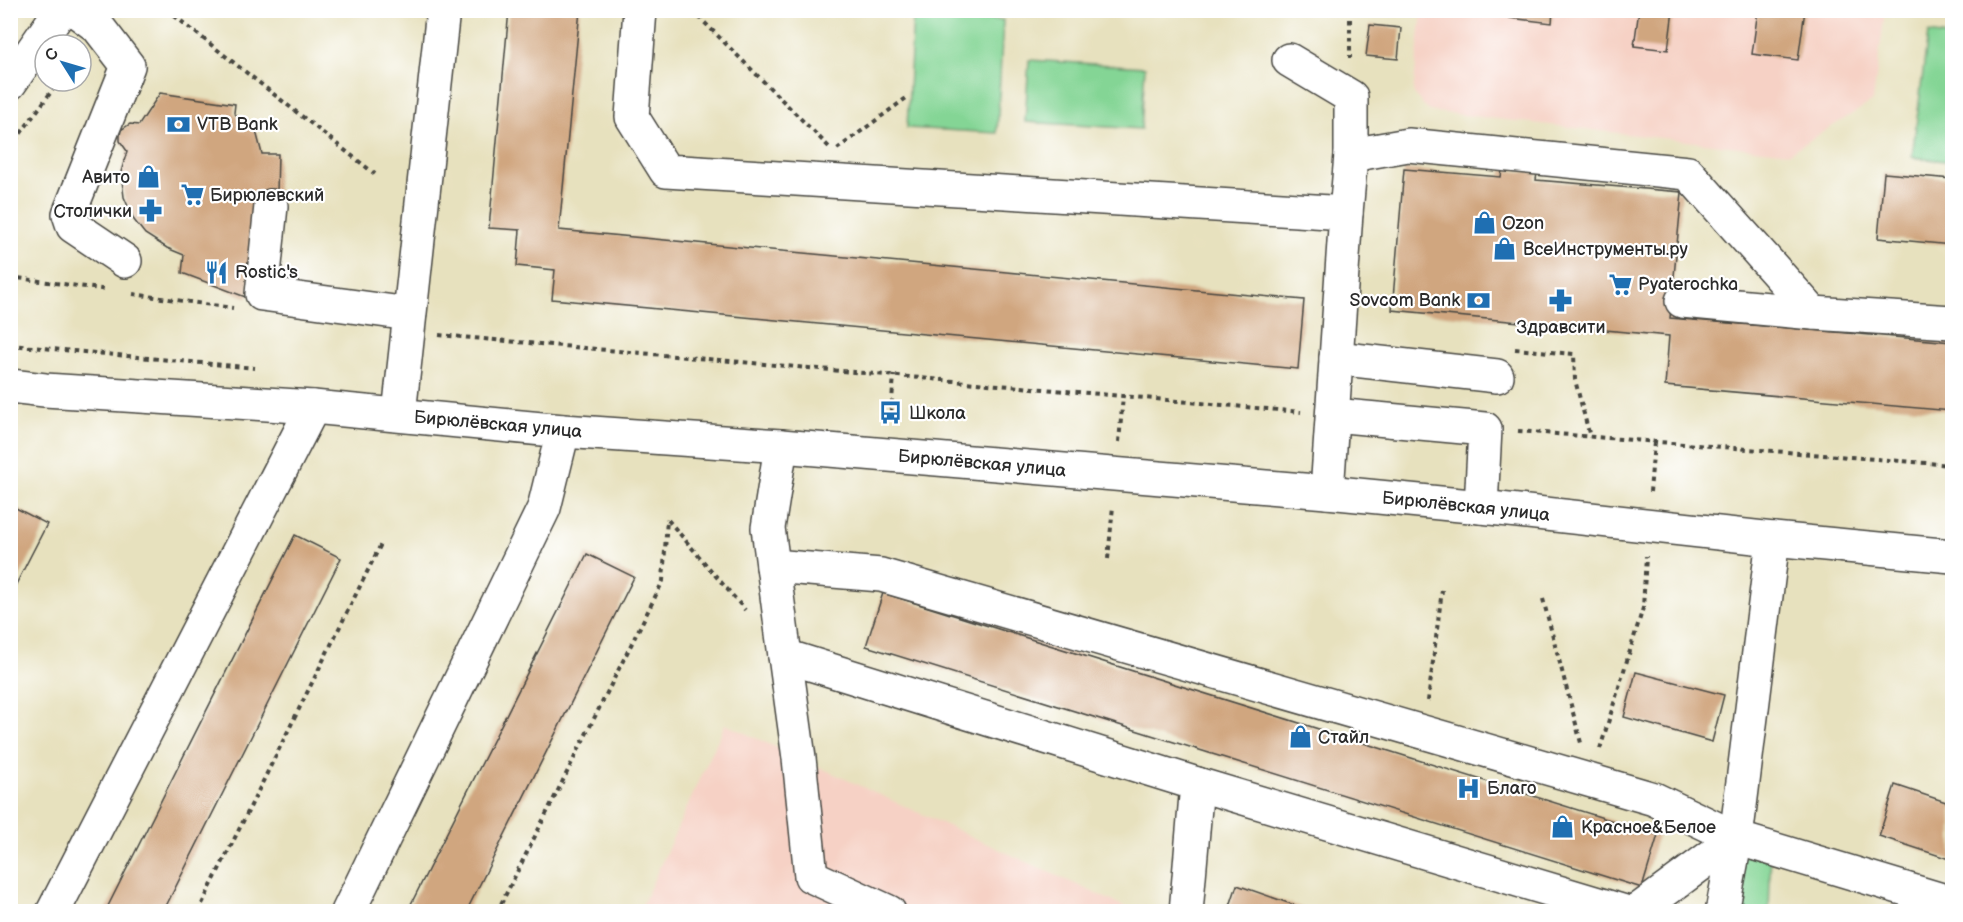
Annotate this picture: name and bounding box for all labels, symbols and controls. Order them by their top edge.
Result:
north arrow [33,33,93,93]
text: С [41,45,63,65]
bank icon: VTB Bank [166,111,192,137]
place label: VTB Bank [197,114,278,135]
shop icon: Авито [135,164,161,190]
place label: Авито [81,167,130,188]
supermarket icon: Бирюлевский [179,182,205,208]
place label: Бирюлевский [210,185,324,206]
pharmacy icon: Столички [137,198,163,224]
place label: Столички [53,201,132,222]
shop icon: Ozon [1471,210,1497,236]
place label: Ozon [1502,213,1544,234]
shop icon: ВсеИнструменты.ру [1492,236,1518,262]
place label: ВсеИнструменты.ру [1523,239,1689,260]
restaurant icon: Rostic's [204,259,230,285]
place label: Rostic's [235,262,298,283]
supermarket icon: Pyaterochka [1607,271,1633,297]
place label: Pyaterochka [1638,274,1738,295]
bank icon: Sovcom Bank [1465,287,1491,313]
pharmacy icon: Здравсити [1548,288,1574,314]
place label: Sovcom Bank [1350,290,1460,311]
place label: Здравсити [1517,317,1606,338]
bus stop icon: Школа [878,400,904,426]
place label: Школа [909,403,966,424]
street label: Бирюлёвская улица [413,407,583,442]
street label: Бирюлёвская улица [897,446,1067,481]
street label: Бирюлёвская улица [1381,487,1551,526]
shop icon: Стайл [1287,724,1313,750]
place label: Стайл [1318,727,1369,748]
hospital icon: Благо [1456,775,1482,801]
place label: Благо [1487,778,1536,799]
shop icon: Красное&Белое [1550,814,1576,840]
place label: Красное&Белое [1581,817,1716,838]

